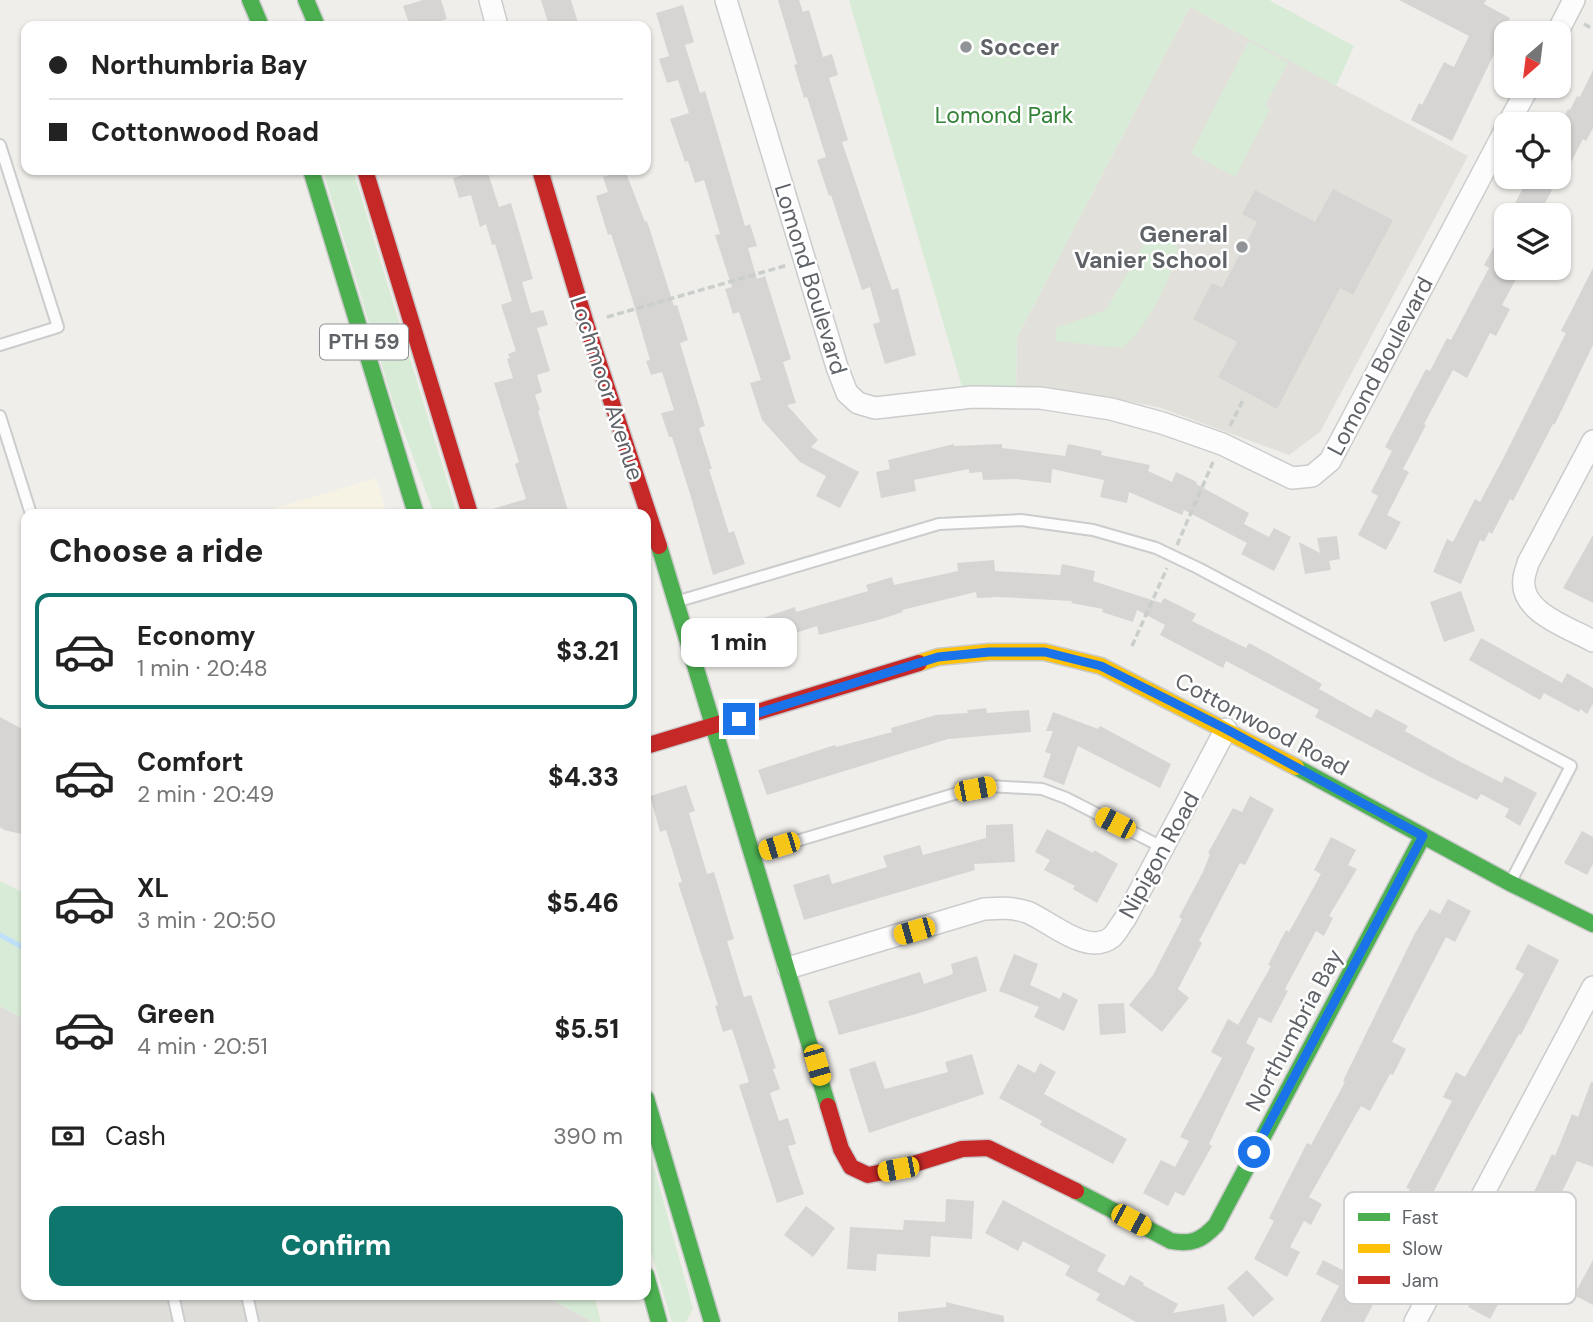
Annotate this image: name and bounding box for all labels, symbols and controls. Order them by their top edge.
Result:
north arrow [1494,21,1572,98]
map controls [1494,21,1571,280]
place label: Soccer [980,32,1059,62]
marker: Soccer [958,39,974,55]
text: Northumbria Bay [91,48,307,82]
park label: Lomond Park [935,100,1074,130]
button: locate [1494,112,1571,189]
text: Cottonwood Road [91,115,319,149]
street label: Lomond Boulevard [768,180,854,378]
button: layers [1494,203,1571,280]
place label: General Vanier School [1074,219,1228,275]
marker: General Vanier School [1234,239,1250,255]
street label: Lomond Boulevard [1320,271,1440,461]
street label: Lochmoor Avenue [563,292,651,484]
road number: PTH 59 [320,324,408,360]
text: Choose a ride [49,530,264,572]
callout: 1 min [681,618,797,666]
text: Economy [137,619,255,653]
icon: car [53,620,116,683]
text: 1 min [711,627,767,657]
text: $3.21 [556,634,619,668]
text: 1 min · 20:48 [137,653,268,683]
street label: Cottonwood Road [1170,666,1354,782]
route end [723,703,755,735]
text: Comfort [137,745,243,779]
icon: car [53,746,116,809]
text: $4.33 [548,760,619,794]
car [953,775,998,803]
text: 2 min · 20:49 [137,779,274,809]
street label: Nipigon Road [1112,786,1206,924]
car [1092,804,1139,842]
car [756,830,803,862]
text: XL [137,871,169,905]
icon: car [53,872,116,935]
text: $5.46 [547,886,619,920]
text: 3 min · 20:50 [137,905,276,935]
car [891,915,938,947]
street label: Northumbria Bay [1239,943,1350,1116]
text: Green [137,997,215,1031]
icon: car [53,998,116,1061]
text: $5.51 [555,1012,619,1046]
text: 4 min · 20:51 [137,1031,268,1061]
car [802,1042,833,1088]
icon: cash [49,1117,87,1155]
text: Cash [105,1119,166,1153]
text: 390 m [553,1121,623,1151]
route start [1238,1136,1270,1168]
car [876,1155,921,1183]
legend [1344,1192,1576,1304]
car [1108,1201,1155,1239]
text: Fast [1402,1205,1438,1230]
button: Confirm [49,1206,623,1286]
text: Slow [1402,1236,1443,1261]
text: Jam [1402,1268,1439,1293]

